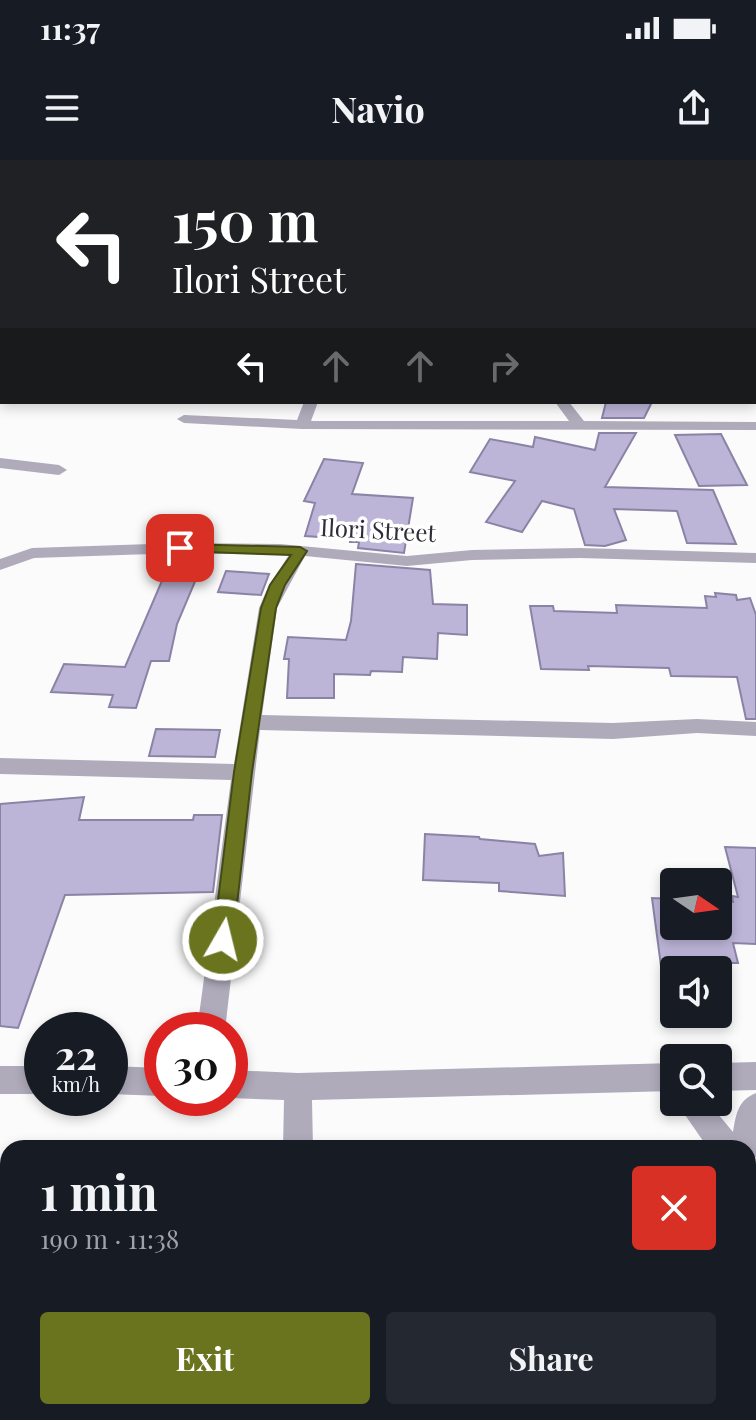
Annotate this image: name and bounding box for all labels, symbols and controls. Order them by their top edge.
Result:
text: 11:37 [40,8,100,48]
text: Navio [331,84,425,132]
icon: menu [40,86,84,130]
icon: share [672,86,716,130]
text: 150 m [172,182,318,257]
icon: left [40,192,144,296]
text: Ilori Street [172,254,346,302]
icon: left [230,344,274,388]
icon: ahead [314,344,358,388]
icon: ahead [398,344,442,388]
icon: right [482,344,526,388]
street label: Ilori Street [319,510,437,548]
pin [146,514,214,582]
icon: arrive [158,526,202,570]
north arrow [660,868,732,940]
map controls [660,868,732,1116]
position arrow [181,898,265,982]
button: sound [660,956,732,1028]
speed limit sign: 30 [144,1012,248,1116]
text: 22 [55,1027,97,1080]
button: search [660,1044,732,1116]
text: km/h [52,1070,100,1097]
text: 1 min [40,1159,158,1223]
button: close [632,1166,716,1250]
text: 190 m · 11:38 [40,1221,179,1256]
button: Exit [40,1312,370,1404]
button: Share [386,1312,716,1404]

